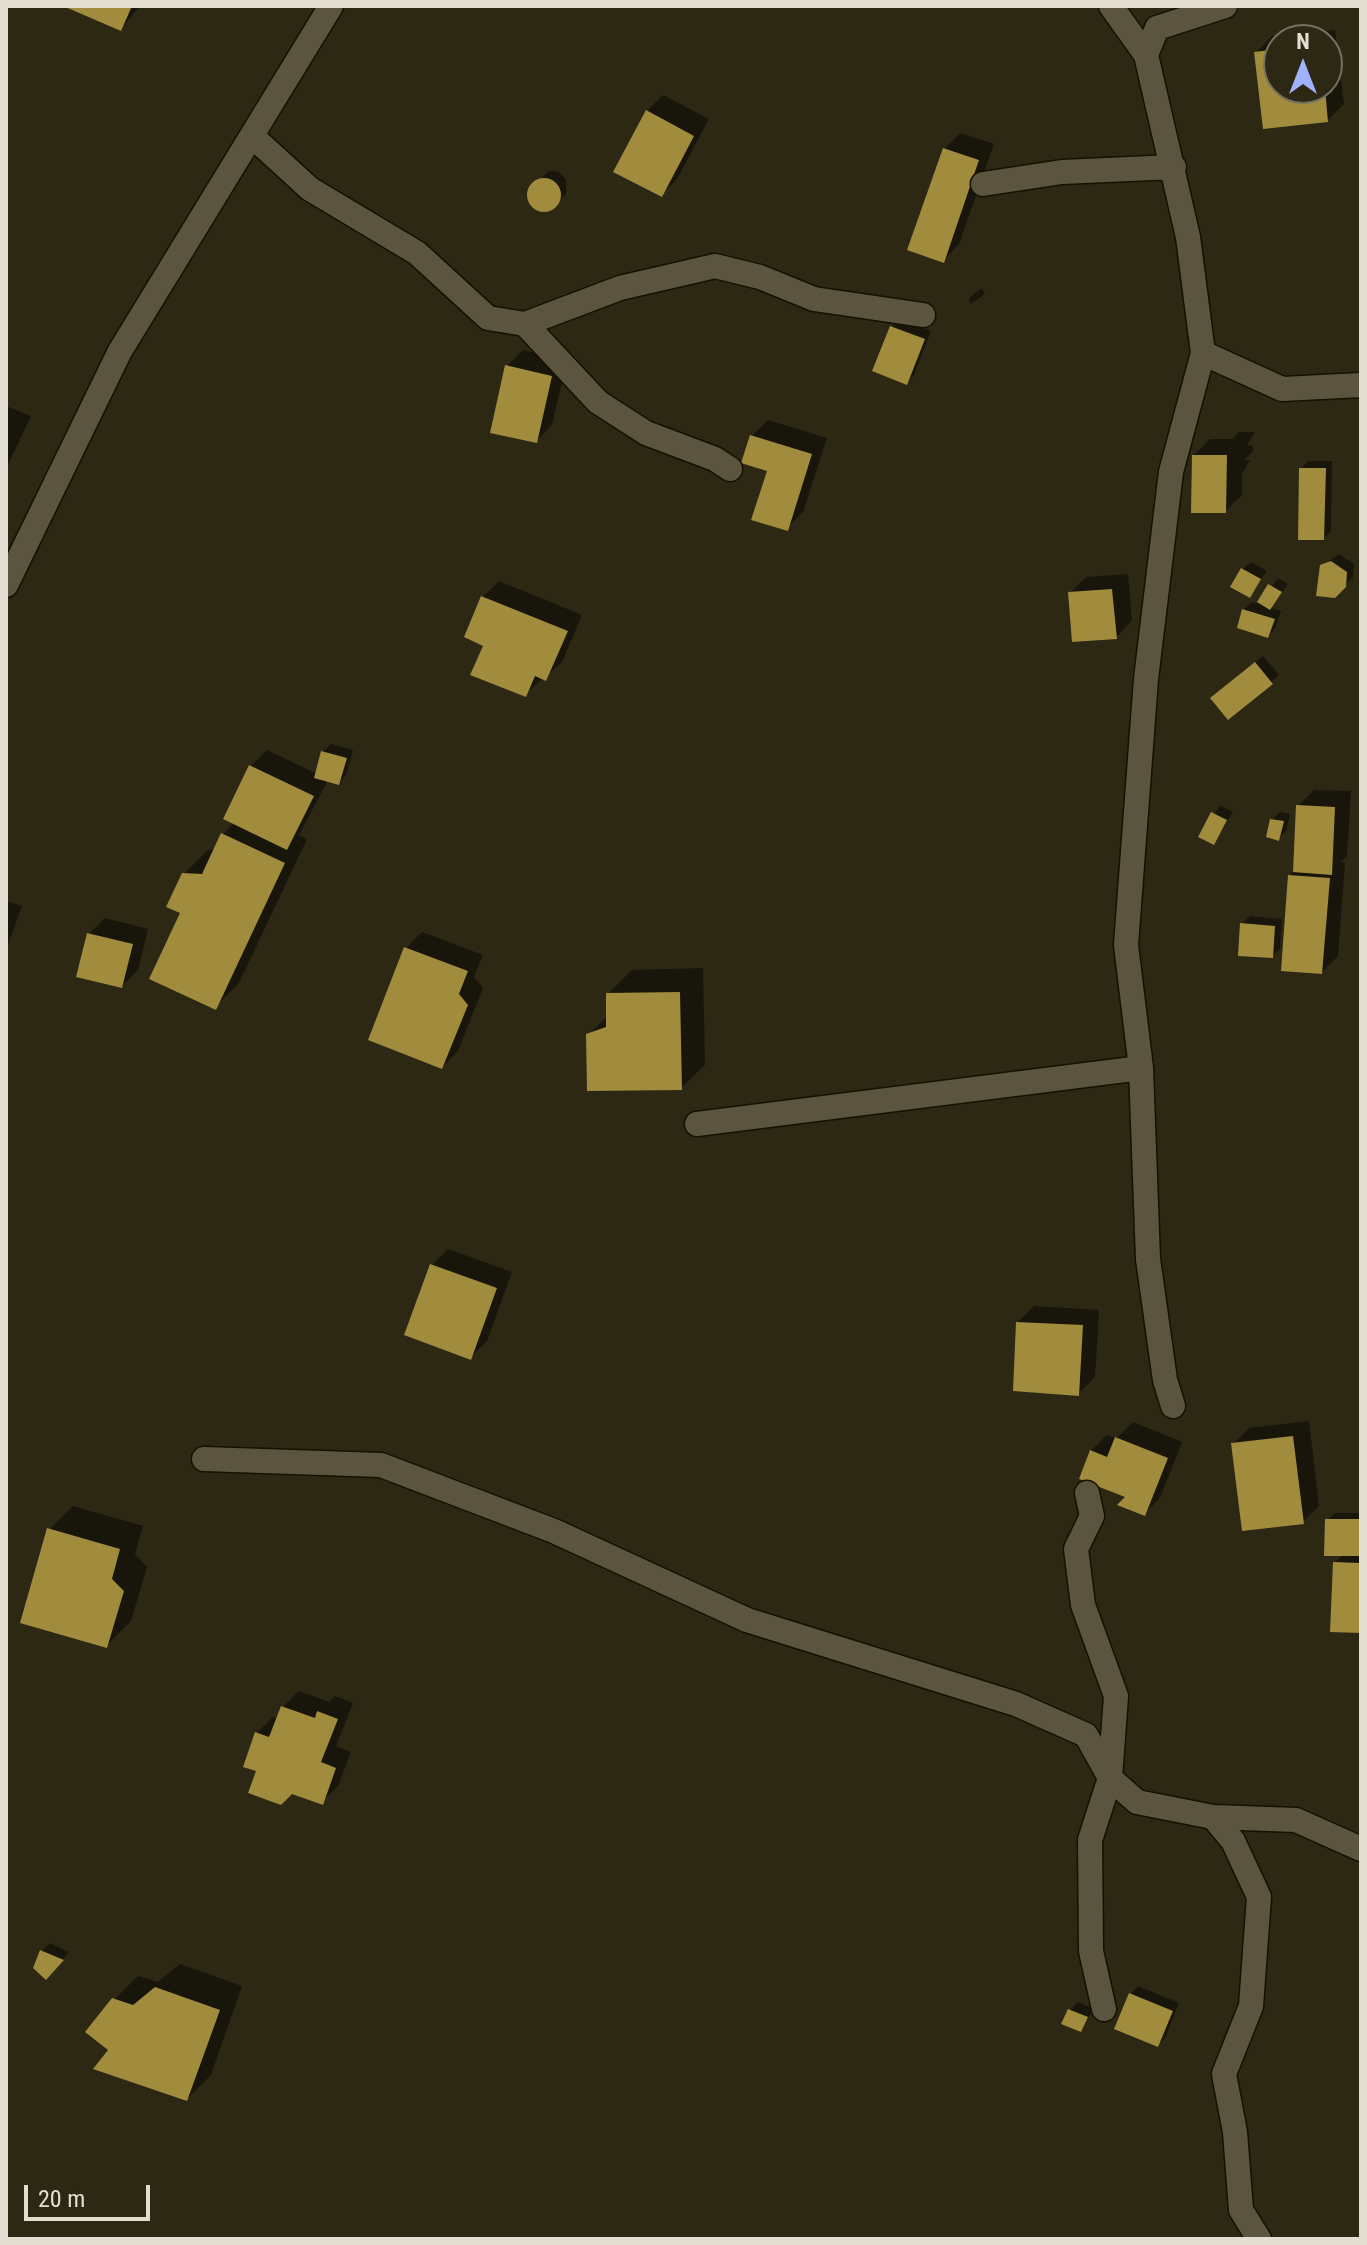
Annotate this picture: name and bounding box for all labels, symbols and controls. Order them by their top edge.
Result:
north arrow [1263,24,1343,104]
text: N [1296,29,1310,54]
scale bar [28,2169,154,2219]
text: 20 m [38,2185,85,2213]

